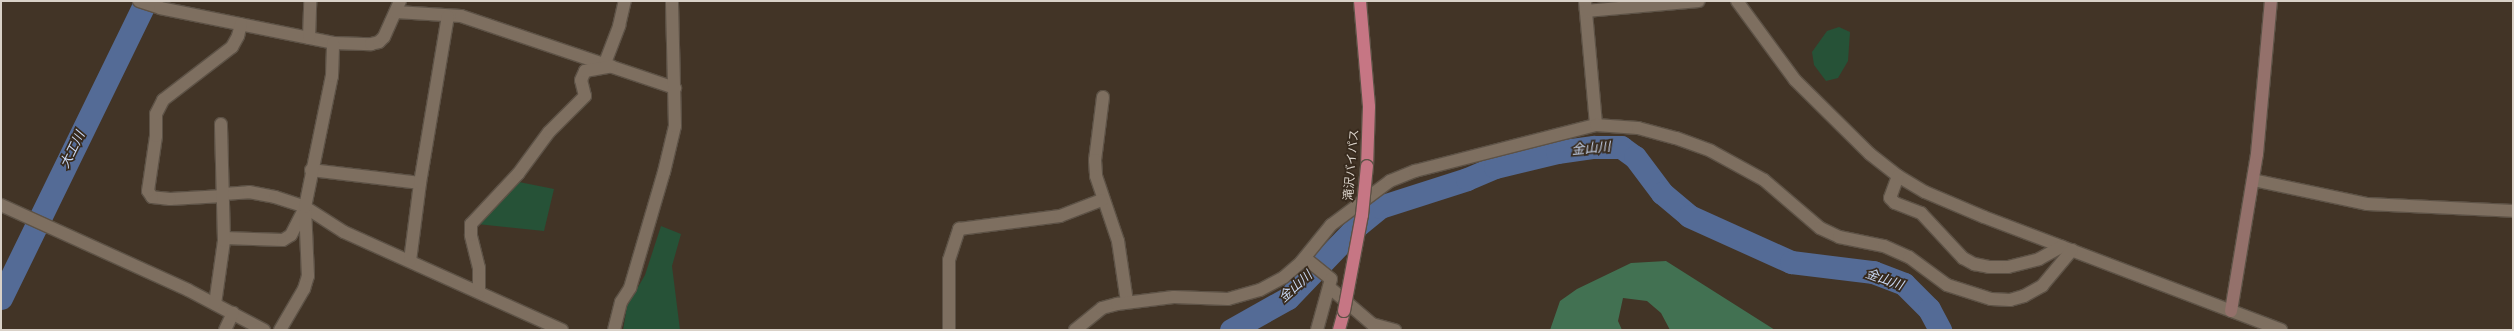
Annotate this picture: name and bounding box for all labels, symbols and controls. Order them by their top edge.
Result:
water label: 大工川 [57,129,89,171]
street label: 滝沢バイパス [1342,129,1362,201]
water label: 金山川 [1571,140,1611,158]
water label: 金山川 [1863,266,1905,294]
water label: 金山川 [1276,268,1316,306]

